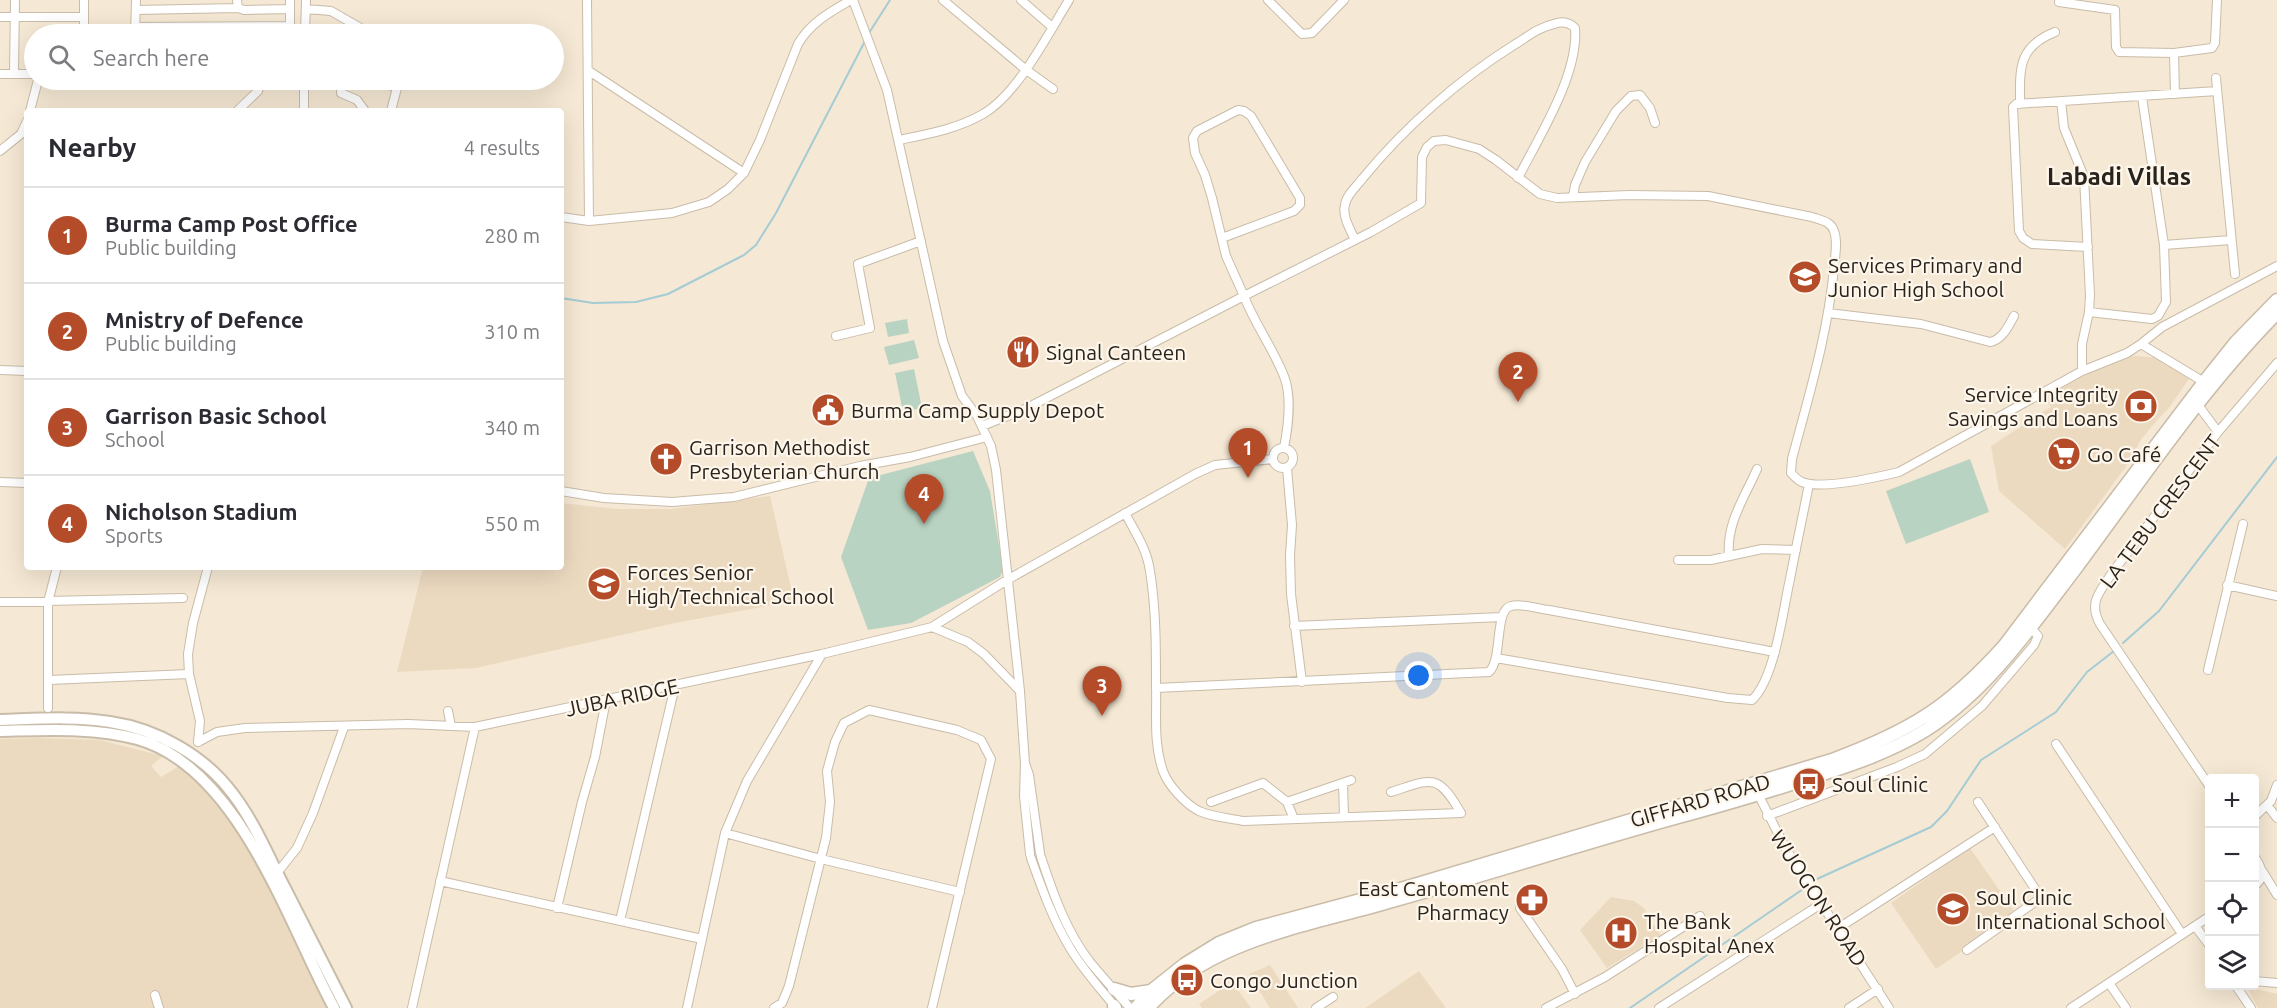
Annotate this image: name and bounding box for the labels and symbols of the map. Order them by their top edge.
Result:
district label: Labadi Villas [2047,163,2191,190]
place label: Services Primary and Junior High School [1828,253,2023,301]
school or university icon: Services Primary and Junior High School [1787,259,1823,295]
restaurant icon: Signal Canteen [1005,334,1041,370]
place label: Signal Canteen [1046,340,1186,364]
pin: 2 [1498,352,1538,402]
place label: Service Integrity Savings and Loans [1948,382,2118,430]
bank icon: Service Integrity Savings and Loans [2123,388,2159,424]
public building icon: Burma Camp Supply Depot [810,392,846,428]
place label: Burma Camp Supply Depot [851,398,1104,422]
pin: 1 [1228,428,1268,478]
street label: LA TEBU CRESCENT [2095,429,2226,592]
place label: Garrison Methodist Presbyterian Church [689,435,880,483]
supermarket icon: Go Café [2046,436,2082,472]
church icon: Garrison Methodist Presbyterian Church [648,441,684,477]
place label: Go Café [2087,442,2161,466]
pin: 4 [904,474,944,524]
place label: Forces Senior High/Technical School [627,560,834,608]
school or university icon: Forces Senior High/Technical School [586,566,622,602]
your location [1404,661,1433,690]
pin: 3 [1082,666,1122,716]
street label: JUBA RIDGE [563,673,681,721]
bus stop icon: Soul Clinic [1791,766,1827,802]
street label: GIFFARD ROAD [1627,769,1773,831]
place label: Soul Clinic [1832,772,1928,796]
street label: WUOGON ROAD [1766,825,1872,971]
place label: East Cantoment Pharmacy [1358,876,1509,924]
pharmacy icon: East Cantoment Pharmacy [1514,882,1550,918]
place label: Soul Clinic International School [1976,885,2165,933]
school or university icon: Soul Clinic International School [1935,891,1971,927]
place label: The Bank Hospital Anex [1644,909,1775,957]
hospital icon: The Bank Hospital Anex [1603,915,1639,951]
bus stop icon: Congo Junction [1169,962,1205,998]
place label: Congo Junction [1210,968,1358,992]

